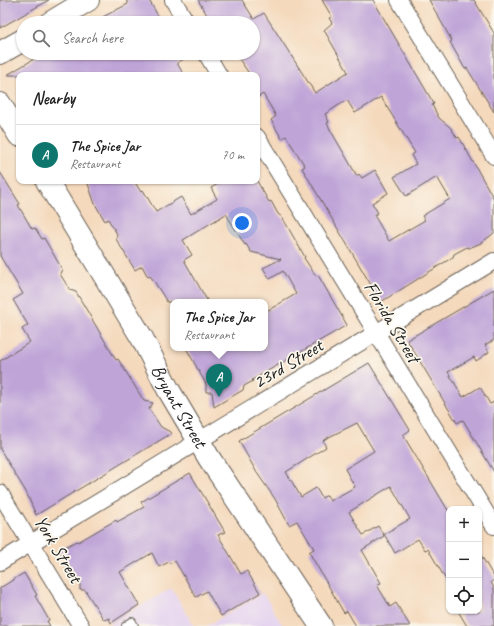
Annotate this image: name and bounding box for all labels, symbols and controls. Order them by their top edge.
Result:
search box [16,16,260,60]
icon: search [30,27,52,49]
text: Search here [62,29,123,48]
text: Nearby [32,88,75,109]
text: The Spice Jar [70,137,140,156]
text: A [42,147,48,163]
text: 70 m [222,147,244,163]
text: Restaurant [70,156,120,172]
your location [232,213,252,233]
street label: Florida Street [358,277,427,369]
popup [170,299,268,351]
text: The Spice Jar [184,308,254,327]
text: Restaurant [184,327,234,343]
street label: 23rd Street [249,333,329,394]
street label: Bryant Street [146,361,213,454]
pin: A [206,364,232,397]
map controls [446,506,482,614]
button: + [446,506,482,542]
street label: York Street [29,511,88,589]
button: − [446,542,482,578]
button: locate [446,578,482,614]

